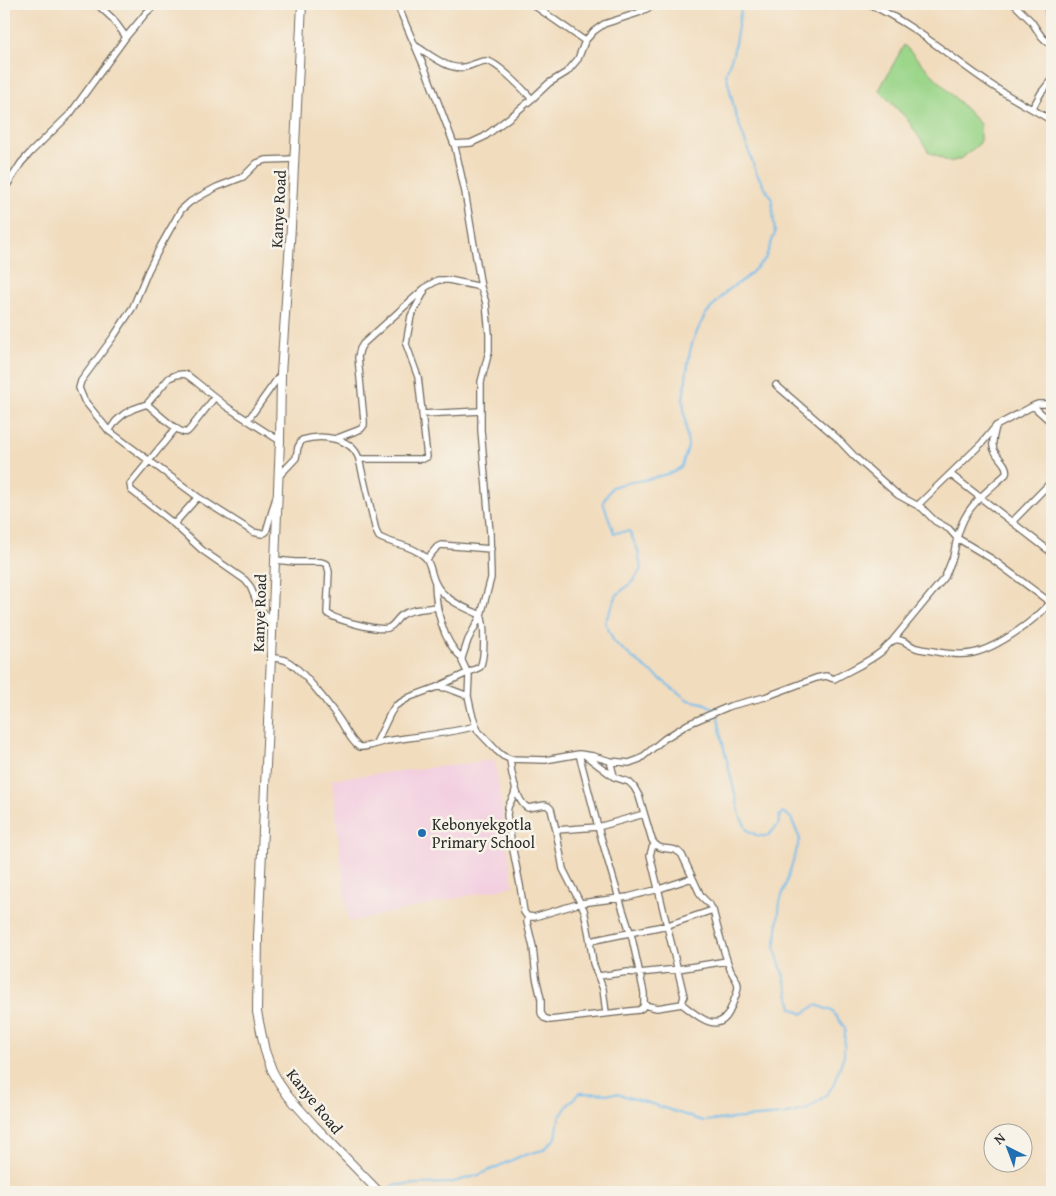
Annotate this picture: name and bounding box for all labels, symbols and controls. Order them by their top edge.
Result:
street label: Kanye Road [264,169,292,249]
street label: Kanye Road [246,573,272,652]
place label: Kebonyekgotla Primary School [432,812,535,854]
marker: Kebonyekgotla Primary School [416,827,428,839]
street label: Kanye Road [281,1063,349,1139]
north arrow [984,1124,1034,1174]
text: N [989,1127,1010,1149]

